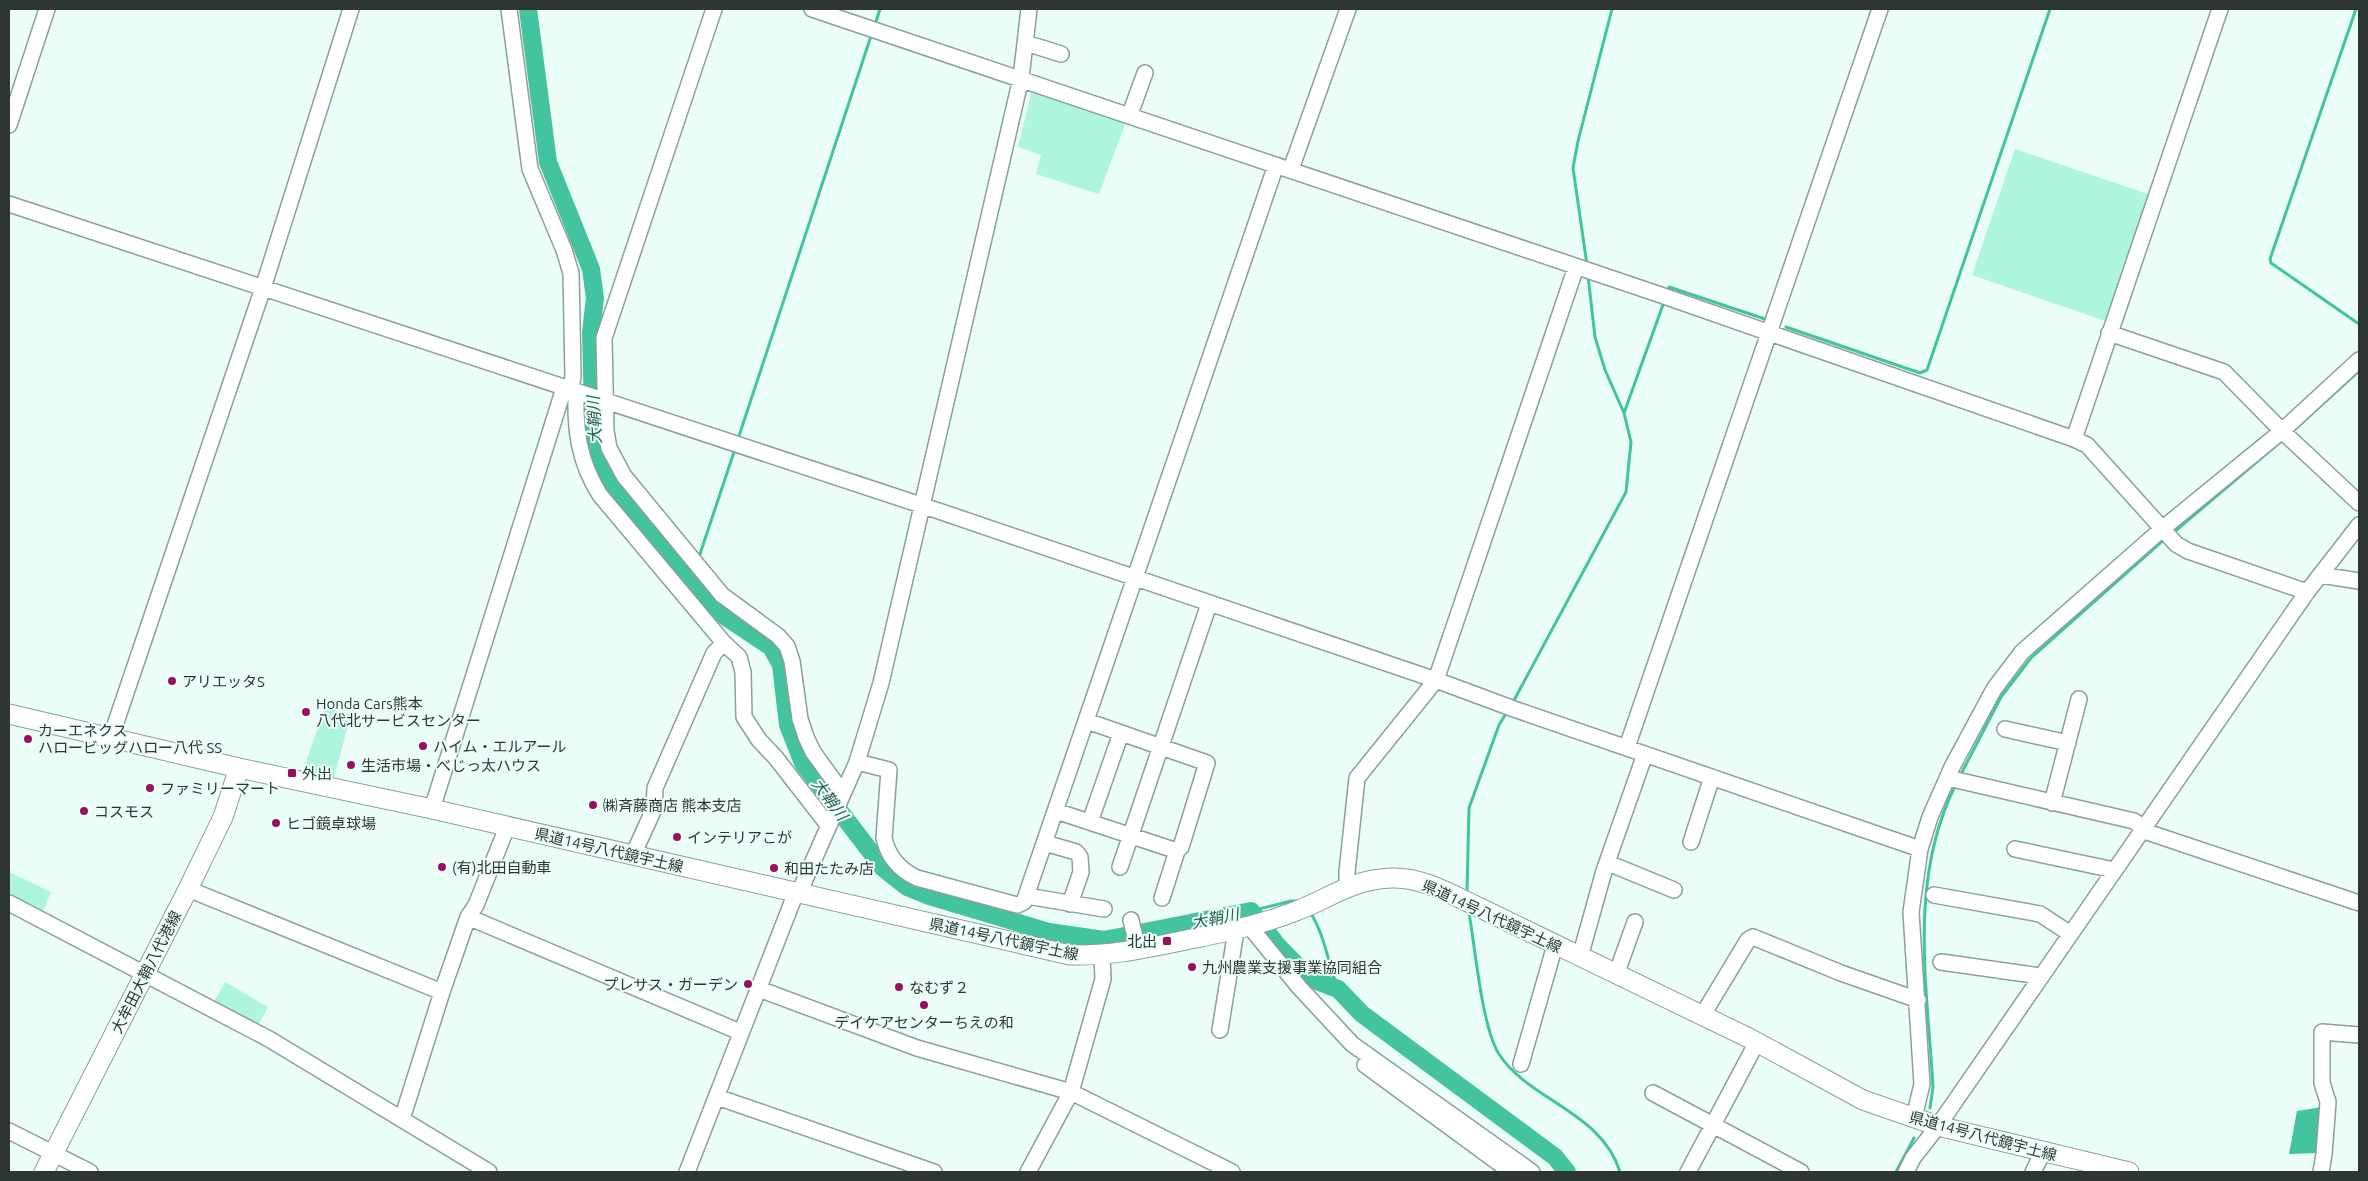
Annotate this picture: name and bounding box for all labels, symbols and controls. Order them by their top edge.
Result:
water label: 大鞘川 [584,394,604,444]
place label: アリエッタS [182,673,265,690]
marker: アリエッタS [166,675,178,687]
place label: Honda Cars熊本 八代北サービスセンター [316,695,481,729]
marker: Honda Cars熊本 八代北サービスセンター [300,706,312,718]
place label: カーエネクス ハロービッグハロー八代 SS [38,722,222,756]
marker: カーエネクス ハロービッグハロー八代 SS [22,733,34,745]
place label: ハイム・エルアール [433,738,567,755]
marker: ハイム・エルアール [417,740,429,752]
place label: 生活市場・べじっ太ハウス [361,757,541,774]
marker: 生活市場・べじっ太ハウス [345,759,357,771]
place label: 外出 [302,765,332,782]
marker: 外出 [286,767,298,779]
water label: 大鞘川 [808,774,853,825]
place label: ファミリーマート [160,780,280,797]
marker: ファミリーマート [144,782,156,794]
place label: ㈱斉藤商店 熊本支店 [603,797,741,814]
marker: ㈱斉藤商店 熊本支店 [587,799,599,811]
place label: コスモス [94,803,154,820]
marker: コスモス [78,805,90,817]
place label: ヒゴ鏡卓球場 [286,815,376,832]
marker: ヒゴ鏡卓球場 [270,817,282,829]
street label: 県道14号八代鏡宇土線 [533,825,685,875]
place label: インテリアこが [687,829,792,846]
marker: インテリアこが [671,831,683,843]
place label: (有)北田自動車 [452,859,551,876]
place label: 和田たたみ店 [784,860,874,877]
marker: (有)北田自動車 [436,861,448,873]
marker: 和田たたみ店 [768,862,780,874]
street label: 県道14号八代鏡宇土線 [1420,876,1564,956]
water label: 大鞘川 [1190,904,1242,931]
street label: 大牟田大鞘八代港線 [108,908,184,1036]
street label: 県道14号八代鏡宇土線 [928,915,1080,963]
place label: 北出 [1127,933,1157,950]
marker: 北出 [1161,935,1173,947]
place label: 九州農業支援事業協同組合 [1202,959,1382,976]
marker: 九州農業支援事業協同組合 [1186,961,1198,973]
place label: プレサス・ガーデン [603,976,738,993]
marker: プレサス・ガーデン [742,978,754,990]
place label: なむず２ [909,979,969,996]
marker: なむず２ [893,981,905,993]
marker: デイケアセンターちえの和 [918,999,930,1011]
place label: デイケアセンターちえの和 [834,1014,1014,1031]
street label: 県道14号八代鏡宇土線 [1907,1108,2059,1164]

